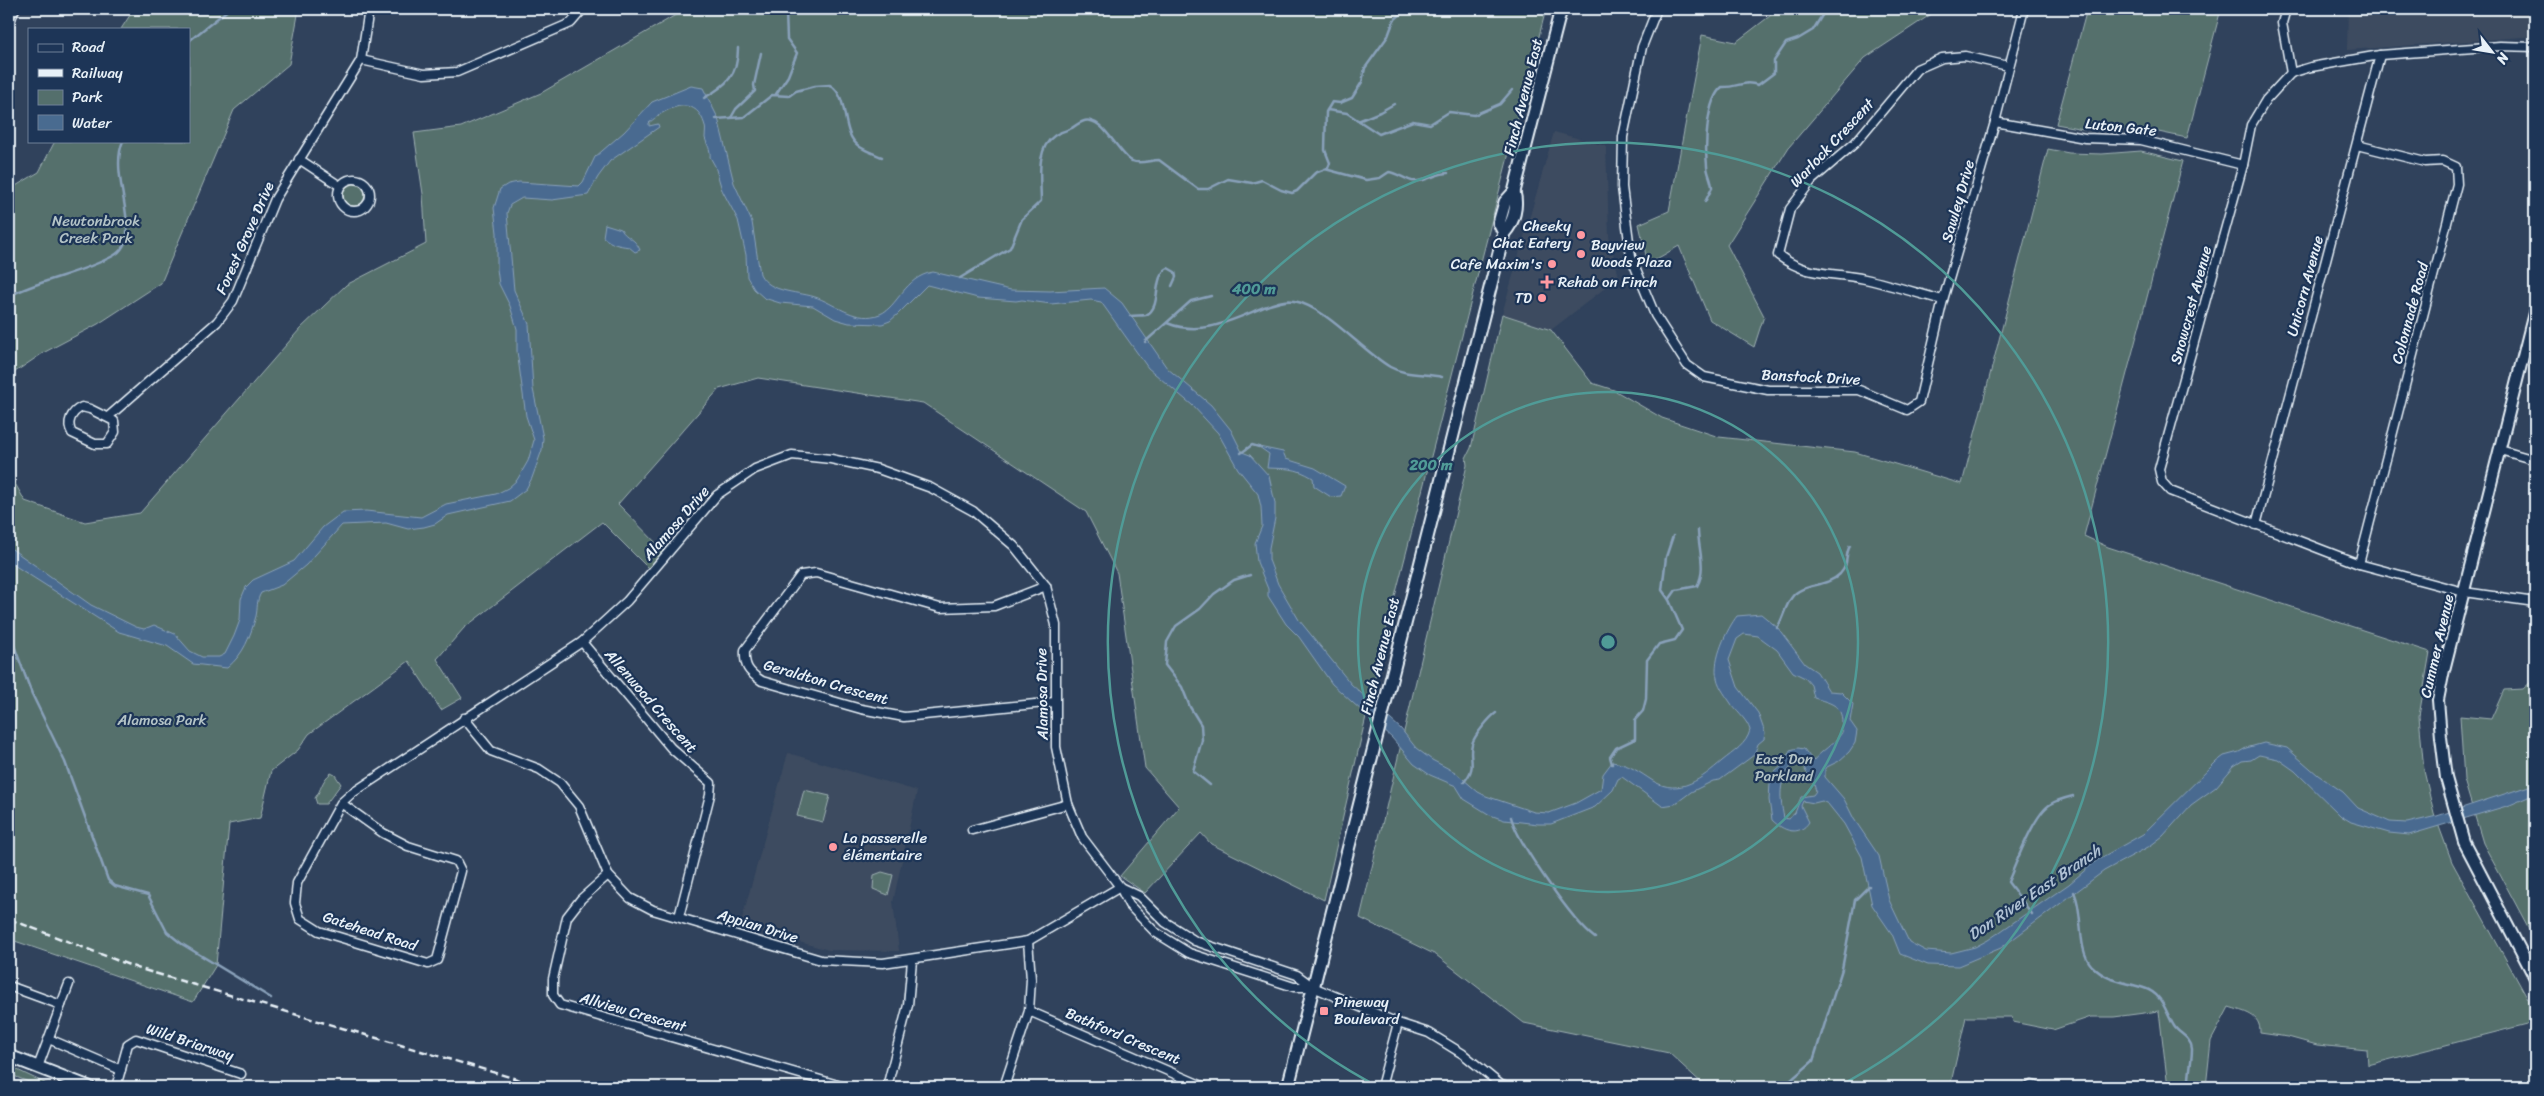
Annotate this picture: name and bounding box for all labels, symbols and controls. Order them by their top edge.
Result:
legend [28,28,190,142]
north arrow [2466,28,2516,78]
text: Road [72,34,105,60]
street label: Finch Avenue East [1496,35,1550,158]
text: N [2489,47,2516,69]
text: Railway [72,60,123,86]
text: Park [72,84,103,110]
street label: Warlock Crescent [1783,91,1881,194]
text: Water [72,110,112,136]
street label: Luton Gate [2084,110,2158,144]
street label: Sawley Drive [1934,156,1982,245]
street label: Forest Grove Drive [208,177,282,299]
park label: Newtonbrook Creek Park [52,208,140,251]
place label: Cheeky Chat Eatery [1493,213,1571,256]
marker: Cheeky Chat Eatery [1575,229,1587,241]
place label: Bayview Woods Plaza [1591,232,1672,275]
street label: Unicorn Avenue [2279,232,2331,339]
street label: Snowcrest Avenue [2163,243,2219,367]
marker: Bayview Woods Plaza [1575,248,1587,260]
place label: Cafe Maxim's [1451,251,1542,277]
marker: Cafe Maxim's [1546,258,1558,270]
street label: Colonnade Road [2384,258,2436,367]
place label: Rehab on Finch [1558,269,1657,295]
marker: Rehab on Finch [1540,275,1554,289]
text: 400 m [1231,276,1276,302]
place label: TD [1515,285,1532,311]
marker: TD [1536,292,1548,304]
street label: Banstock Drive [1761,361,1861,393]
text: 200 m [1408,452,1453,478]
street label: Alamosa Drive [635,479,716,567]
street label: Cummer Avenue [2412,591,2462,701]
street label: Finch Avenue East [1353,594,1407,717]
centre of rings [1599,633,1617,651]
street label: Allenwood Crescent [597,642,704,759]
street label: Alamosa Drive [1028,647,1056,741]
street label: Geraldton Crescent [760,652,892,712]
park label: Alamosa Park [116,707,207,733]
park label: East Don Parkland [1755,746,1814,789]
place label: La passerelle élémentaire [843,825,928,868]
water label: Don River East Branch [1962,836,2108,948]
marker: La passerelle élémentaire [827,841,839,853]
street label: Appian Drive [713,901,802,951]
street label: Gatehead Road [320,904,422,959]
street label: Allview Crescent [576,984,690,1040]
place label: Pineway Boulevard [1334,989,1400,1032]
street label: Bathford Crescent [1061,1000,1185,1072]
marker: Pineway Boulevard [1318,1005,1330,1017]
street label: Wild Briarway [143,1016,238,1069]

